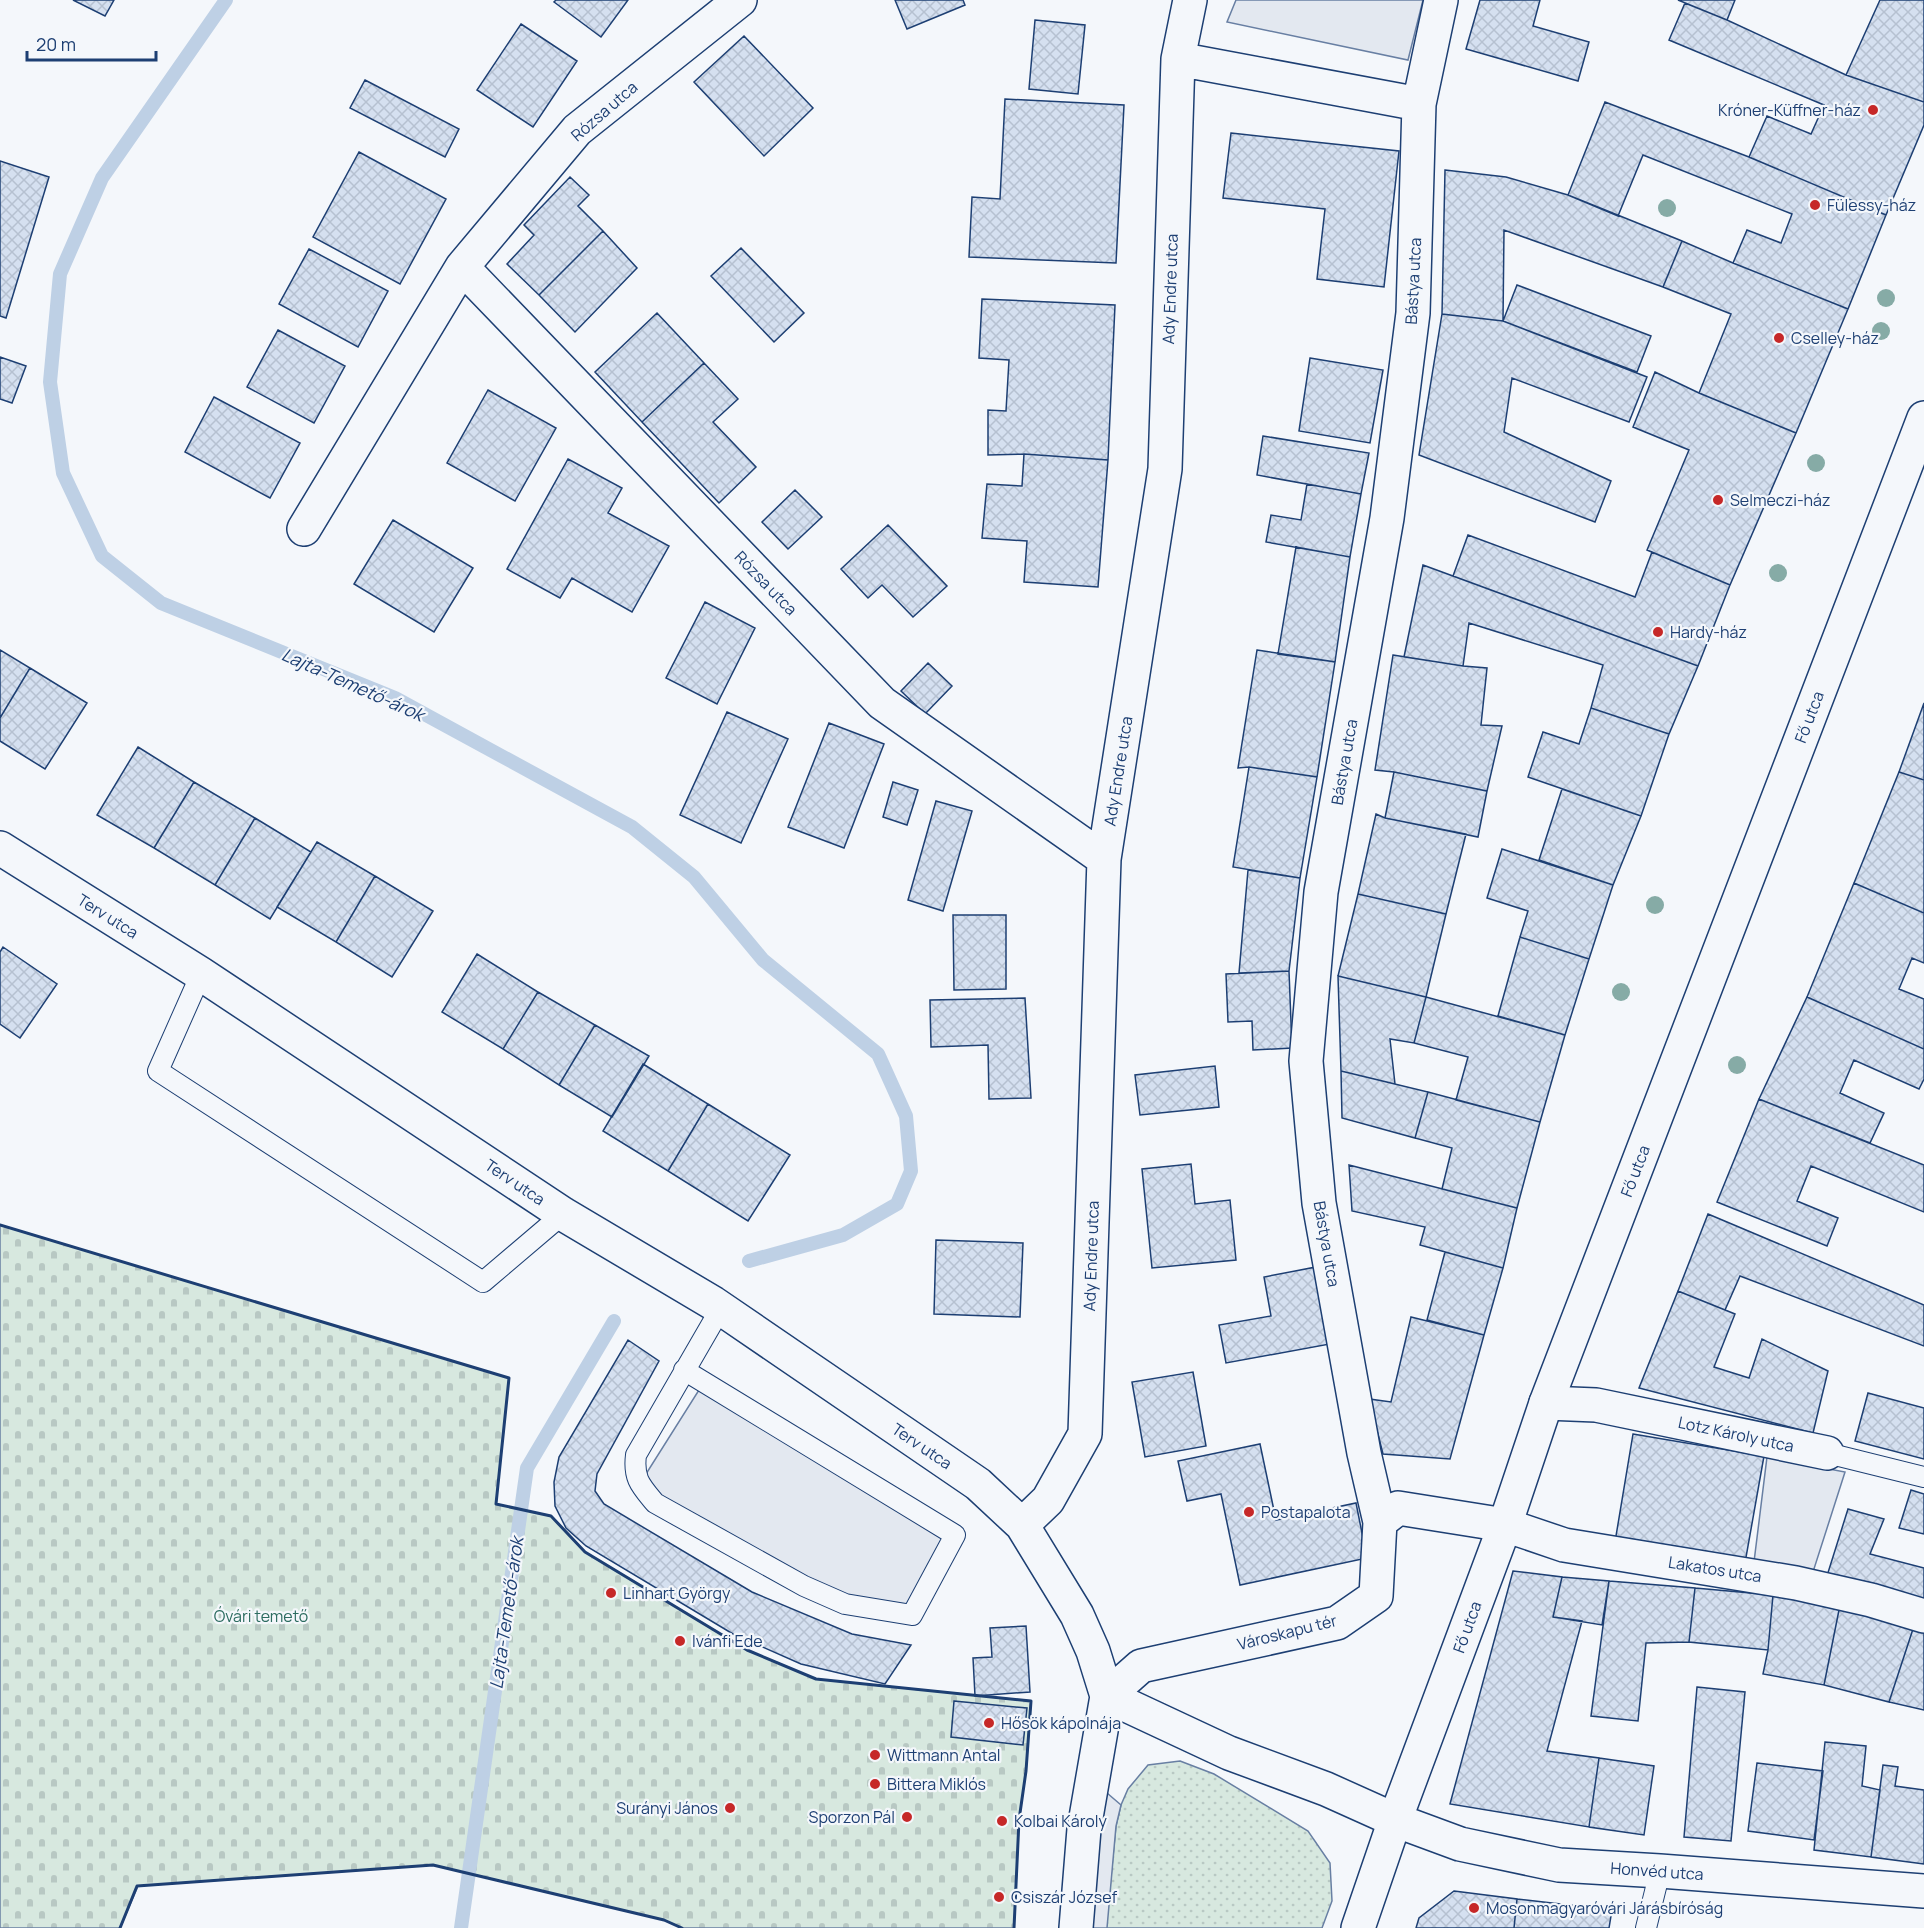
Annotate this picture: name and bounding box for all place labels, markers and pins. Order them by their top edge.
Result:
place label: Króner-Küffner-ház [1718,99,1861,121]
marker: Króner-Küffner-ház [1866,103,1880,117]
place label: Fülessy-ház [1827,194,1916,216]
marker: Fülessy-ház [1808,198,1822,212]
place label: Cselley-ház [1791,327,1879,349]
marker: Cselley-ház [1772,331,1786,345]
place label: Selmeczi-ház [1730,489,1830,511]
marker: Selmeczi-ház [1711,493,1725,507]
place label: Hardy-ház [1670,621,1747,643]
marker: Hardy-ház [1651,625,1665,639]
place label: Postapalota [1261,1501,1351,1523]
marker: Postapalota [1242,1505,1256,1519]
place label: Linhart György [623,1582,731,1604]
marker: Linhart György [604,1586,618,1600]
place label: Ivánfi Ede [692,1630,763,1652]
marker: Ivánfi Ede [673,1634,687,1648]
place label: Hősök kápolnája [1001,1712,1121,1734]
marker: Hősök kápolnája [982,1716,996,1730]
place label: Wittmann Antal [887,1744,1001,1766]
marker: Wittmann Antal [868,1748,882,1762]
place label: Bittera Miklós [887,1773,986,1795]
marker: Bittera Miklós [868,1777,882,1791]
place label: Surányi János [616,1797,718,1819]
marker: Surányi János [723,1801,737,1815]
place label: Sporzon Pál [809,1806,895,1828]
marker: Sporzon Pál [900,1810,914,1824]
place label: Kolbai Károly [1014,1810,1108,1832]
marker: Kolbai Károly [995,1814,1009,1828]
place label: Csiszár József [1011,1886,1118,1908]
marker: Csiszár József [992,1890,1006,1904]
place label: Mosonmagyaróvári Járásbíróság [1486,1897,1723,1919]
marker: Mosonmagyaróvári Járásbíróság [1467,1901,1481,1915]

